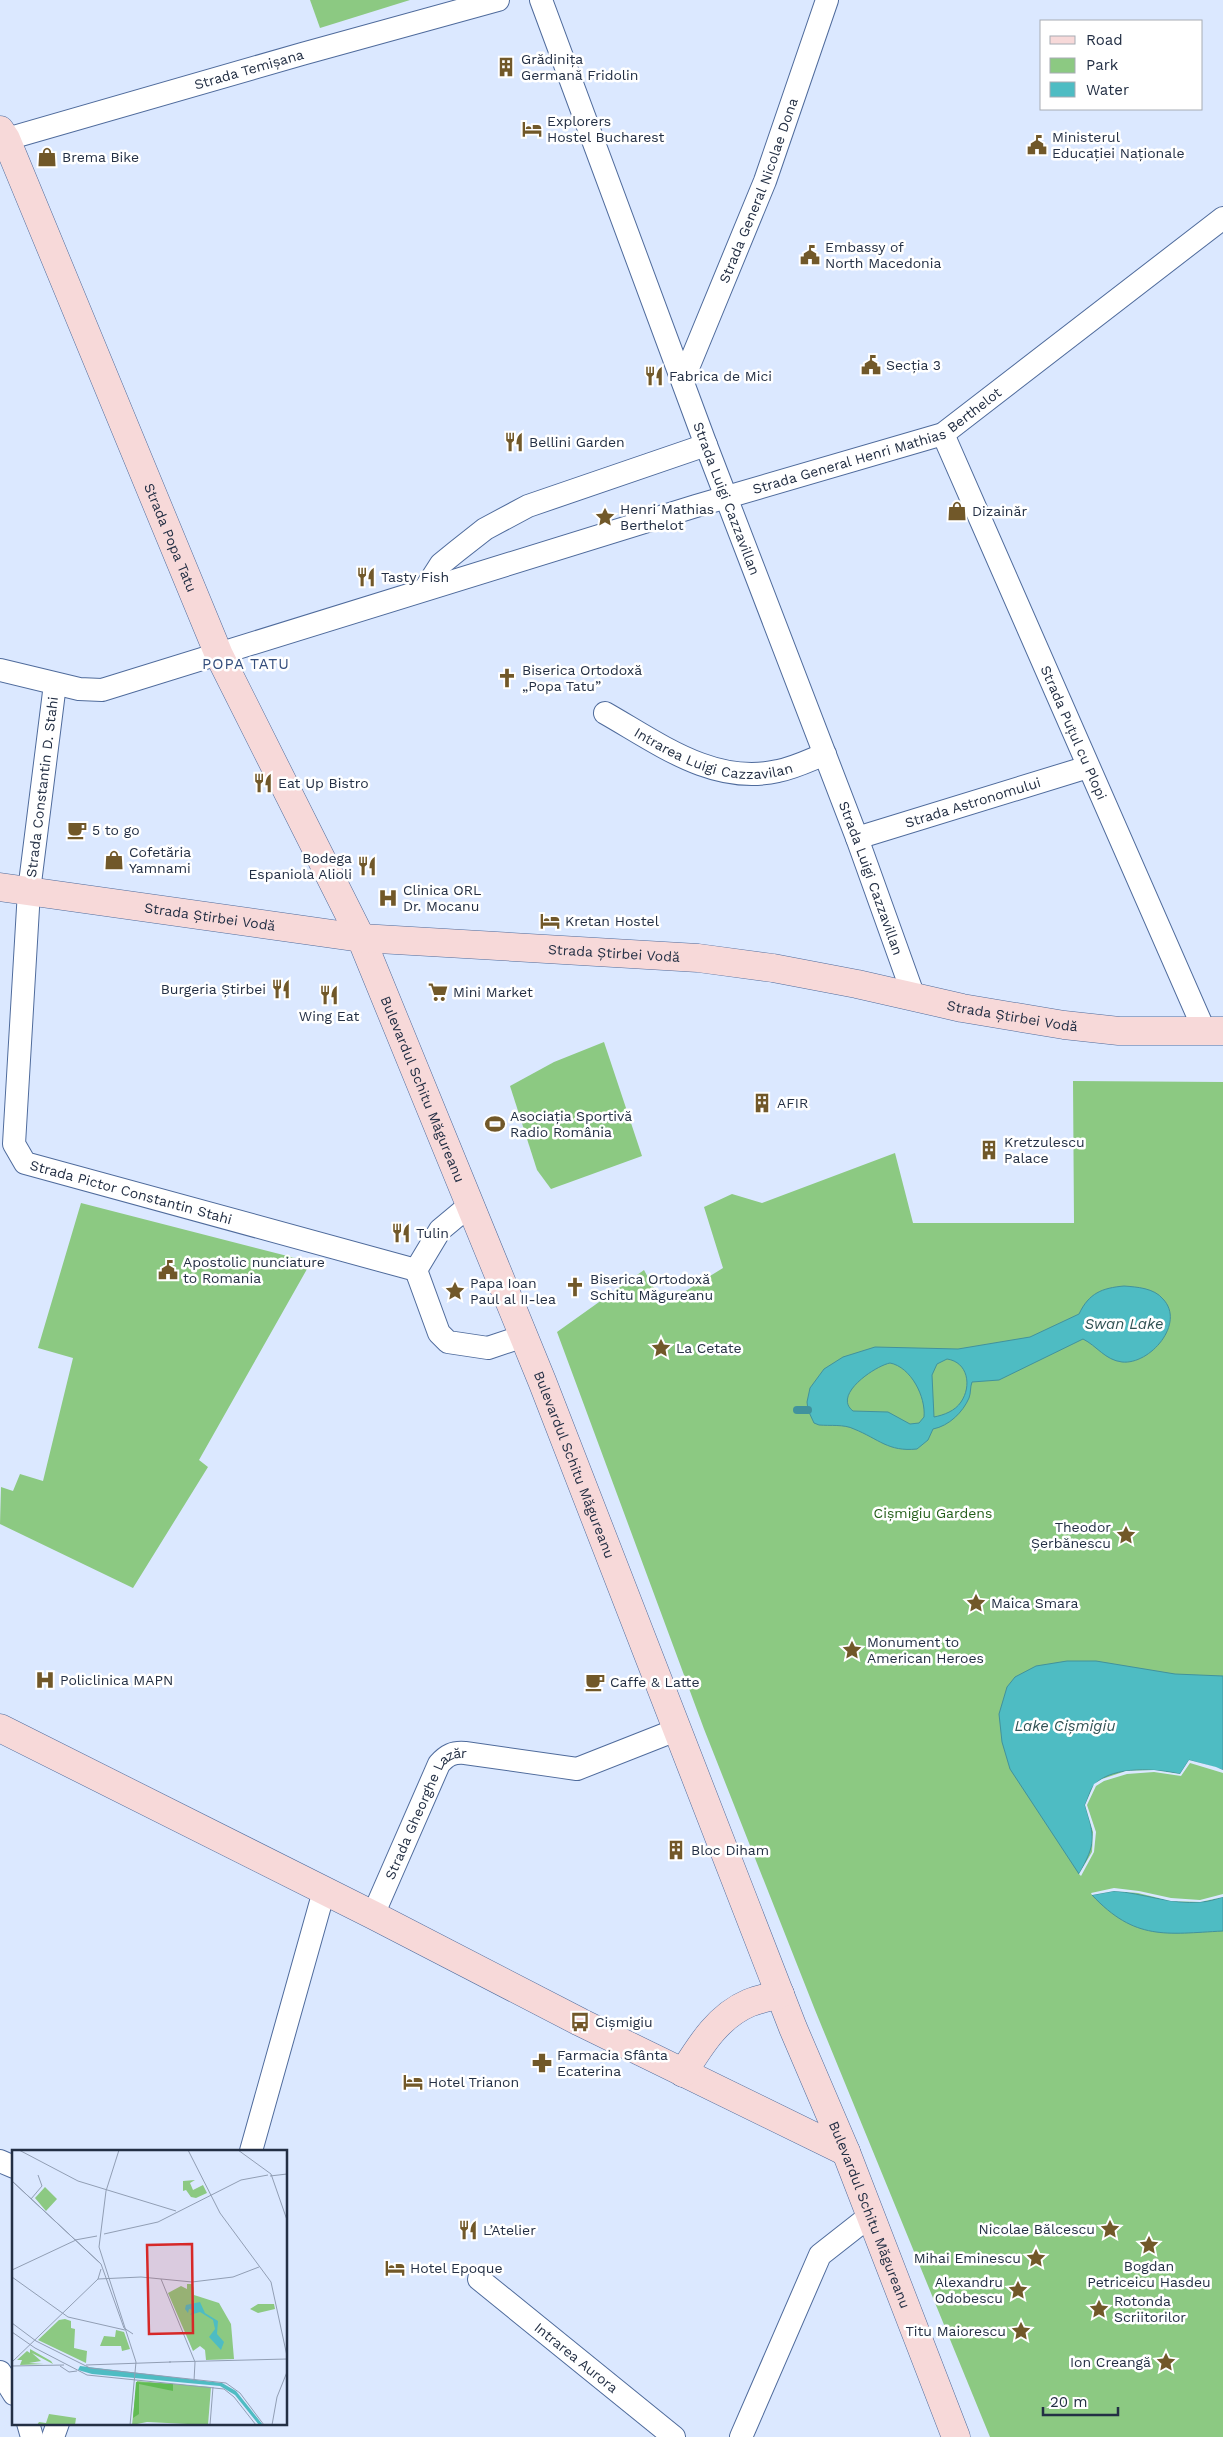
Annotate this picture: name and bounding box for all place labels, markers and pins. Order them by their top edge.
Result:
place label: Grădinița Germană Fridolin [521,51,639,83]
building icon: Grădinița Germană Fridolin [495,56,517,78]
place label: Explorers Hostel Bucharest [547,113,665,145]
hotel icon: Explorers Hostel Bucharest [521,118,543,140]
place label: Ministerul Educației Naționale [1052,129,1185,162]
public building icon: Ministerul Educației Naționale [1026,134,1048,156]
shop icon: Brema Bike [36,146,58,168]
place label: Brema Bike [62,149,139,165]
place label: Embassy of North Macedonia [825,239,941,271]
public building icon: Embassy of North Macedonia [799,244,821,266]
public building icon: Secția 3 [860,354,882,376]
place label: Secția 3 [886,357,941,374]
restaurant icon: Fabrica de Mici [643,365,665,387]
place label: Fabrica de Mici [669,368,772,384]
restaurant icon: Bellini Garden [503,431,525,453]
place label: Bellini Garden [529,434,625,450]
shop icon: Dizainăr [946,500,968,522]
place label: Henri Mathias Berthelot [620,501,714,533]
place label: Dizainăr [972,503,1027,519]
place icon: Henri Mathias Berthelot [594,506,616,528]
restaurant icon: Tasty Fish [355,566,377,588]
place label: Tasty Fish [381,569,449,585]
place label: Biserica Ortodoxă „Popa Tatu” [522,662,642,694]
church icon: Biserica Ortodoxă „Popa Tatu” [496,667,518,689]
restaurant icon: Eat Up Bistro [252,772,274,794]
place label: Eat Up Bistro [278,775,369,791]
cafe icon: 5 to go [66,819,88,841]
place label: 5 to go [92,822,140,838]
place label: Cofetăria Yamnami [129,844,191,876]
shop icon: Cofetăria Yamnami [103,849,125,871]
place label: Bodega Espaniola Alioli [248,850,352,882]
restaurant icon: Bodega Espaniola Alioli [356,855,378,877]
place label: Clinica ORL Dr. Mocanu [403,882,481,914]
hospital icon: Clinica ORL Dr. Mocanu [377,887,399,909]
hotel icon: Kretan Hostel [539,910,561,932]
place label: Kretan Hostel [565,913,660,929]
restaurant icon: Burgeria Știrbei [270,978,292,1000]
place label: Burgeria Știrbei [161,981,266,998]
supermarket icon: Mini Market [427,981,449,1003]
restaurant icon: Wing Eat [318,984,340,1006]
place label: Mini Market [453,984,533,1000]
place label: Wing Eat [299,1008,359,1024]
building icon: AFIR [751,1092,773,1114]
place label: AFIR [777,1095,808,1111]
place label: Asociația Sportivă Radio România [510,1108,632,1140]
sports icon: Asociația Sportivă Radio România [484,1113,506,1135]
place label: Kretzulescu Palace [1004,1134,1085,1166]
building icon: Kretzulescu Palace [978,1139,1000,1161]
restaurant icon: Tulin [390,1222,412,1244]
place label: Tulin [416,1225,449,1241]
place label: Apostolic nunciature to Romania [183,1254,325,1286]
public building icon: Apostolic nunciature to Romania [157,1259,179,1281]
place label: Biserica Ortodoxă Schitu Măgureanu [590,1271,713,1303]
place label: Papa Ioan Paul al II-lea [470,1275,556,1307]
church icon: Biserica Ortodoxă Schitu Măgureanu [564,1276,586,1298]
place icon: Papa Ioan Paul al II-lea [444,1280,466,1302]
place icon: La Cetate [650,1337,672,1359]
place label: La Cetate [676,1340,742,1356]
place label: Theodor Șerbănescu [1031,1519,1111,1552]
place icon: Theodor Șerbănescu [1115,1524,1137,1546]
place icon: Maica Smara [965,1592,987,1614]
place label: Maica Smara [991,1595,1078,1611]
place label: Monument to American Heroes [867,1634,984,1666]
place icon: Monument to American Heroes [841,1639,863,1661]
hospital icon: Policlinica MAPN [34,1669,56,1691]
cafe icon: Caffe & Latte [584,1671,606,1693]
place label: Policlinica MAPN [60,1672,173,1688]
place label: Caffe & Latte [610,1674,700,1690]
building icon: Bloc Diham [665,1839,687,1861]
place label: Bloc Diham [691,1842,769,1858]
bus stop icon: Cișmigiu [569,2011,591,2033]
place label: Cișmigiu [595,2014,653,2031]
place label: Farmacia Sfânta Ecaterina [557,2047,668,2079]
pharmacy icon: Farmacia Sfânta Ecaterina [531,2052,553,2074]
hotel icon: Hotel Trianon [402,2071,424,2093]
place label: Hotel Trianon [428,2074,519,2090]
place icon: Nicolae Bălcescu [1099,2218,1121,2240]
restaurant icon: L’Atelier [457,2219,479,2241]
place label: Nicolae Bălcescu [979,2221,1095,2237]
place label: L’Atelier [483,2222,536,2238]
place icon: Bogdan Petriceicu Hasdeu [1138,2234,1160,2256]
place icon: Mihai Eminescu [1025,2247,1047,2269]
place label: Mihai Eminescu [914,2250,1021,2266]
hotel icon: Hotel Epoque [384,2257,406,2279]
place label: Bogdan Petriceicu Hasdeu [1087,2258,1211,2290]
place label: Hotel Epoque [410,2260,503,2276]
place label: Alexandru Odobescu [935,2274,1003,2306]
place icon: Alexandru Odobescu [1007,2279,1029,2301]
place label: Rotonda Scriitorilor [1114,2293,1186,2325]
place icon: Rotonda Scriitorilor [1088,2298,1110,2320]
place icon: Titu Maiorescu [1010,2320,1032,2342]
place label: Titu Maiorescu [905,2323,1006,2339]
place icon: Ion Creangă [1155,2351,1177,2373]
place label: Ion Creangă [1070,2354,1151,2370]

